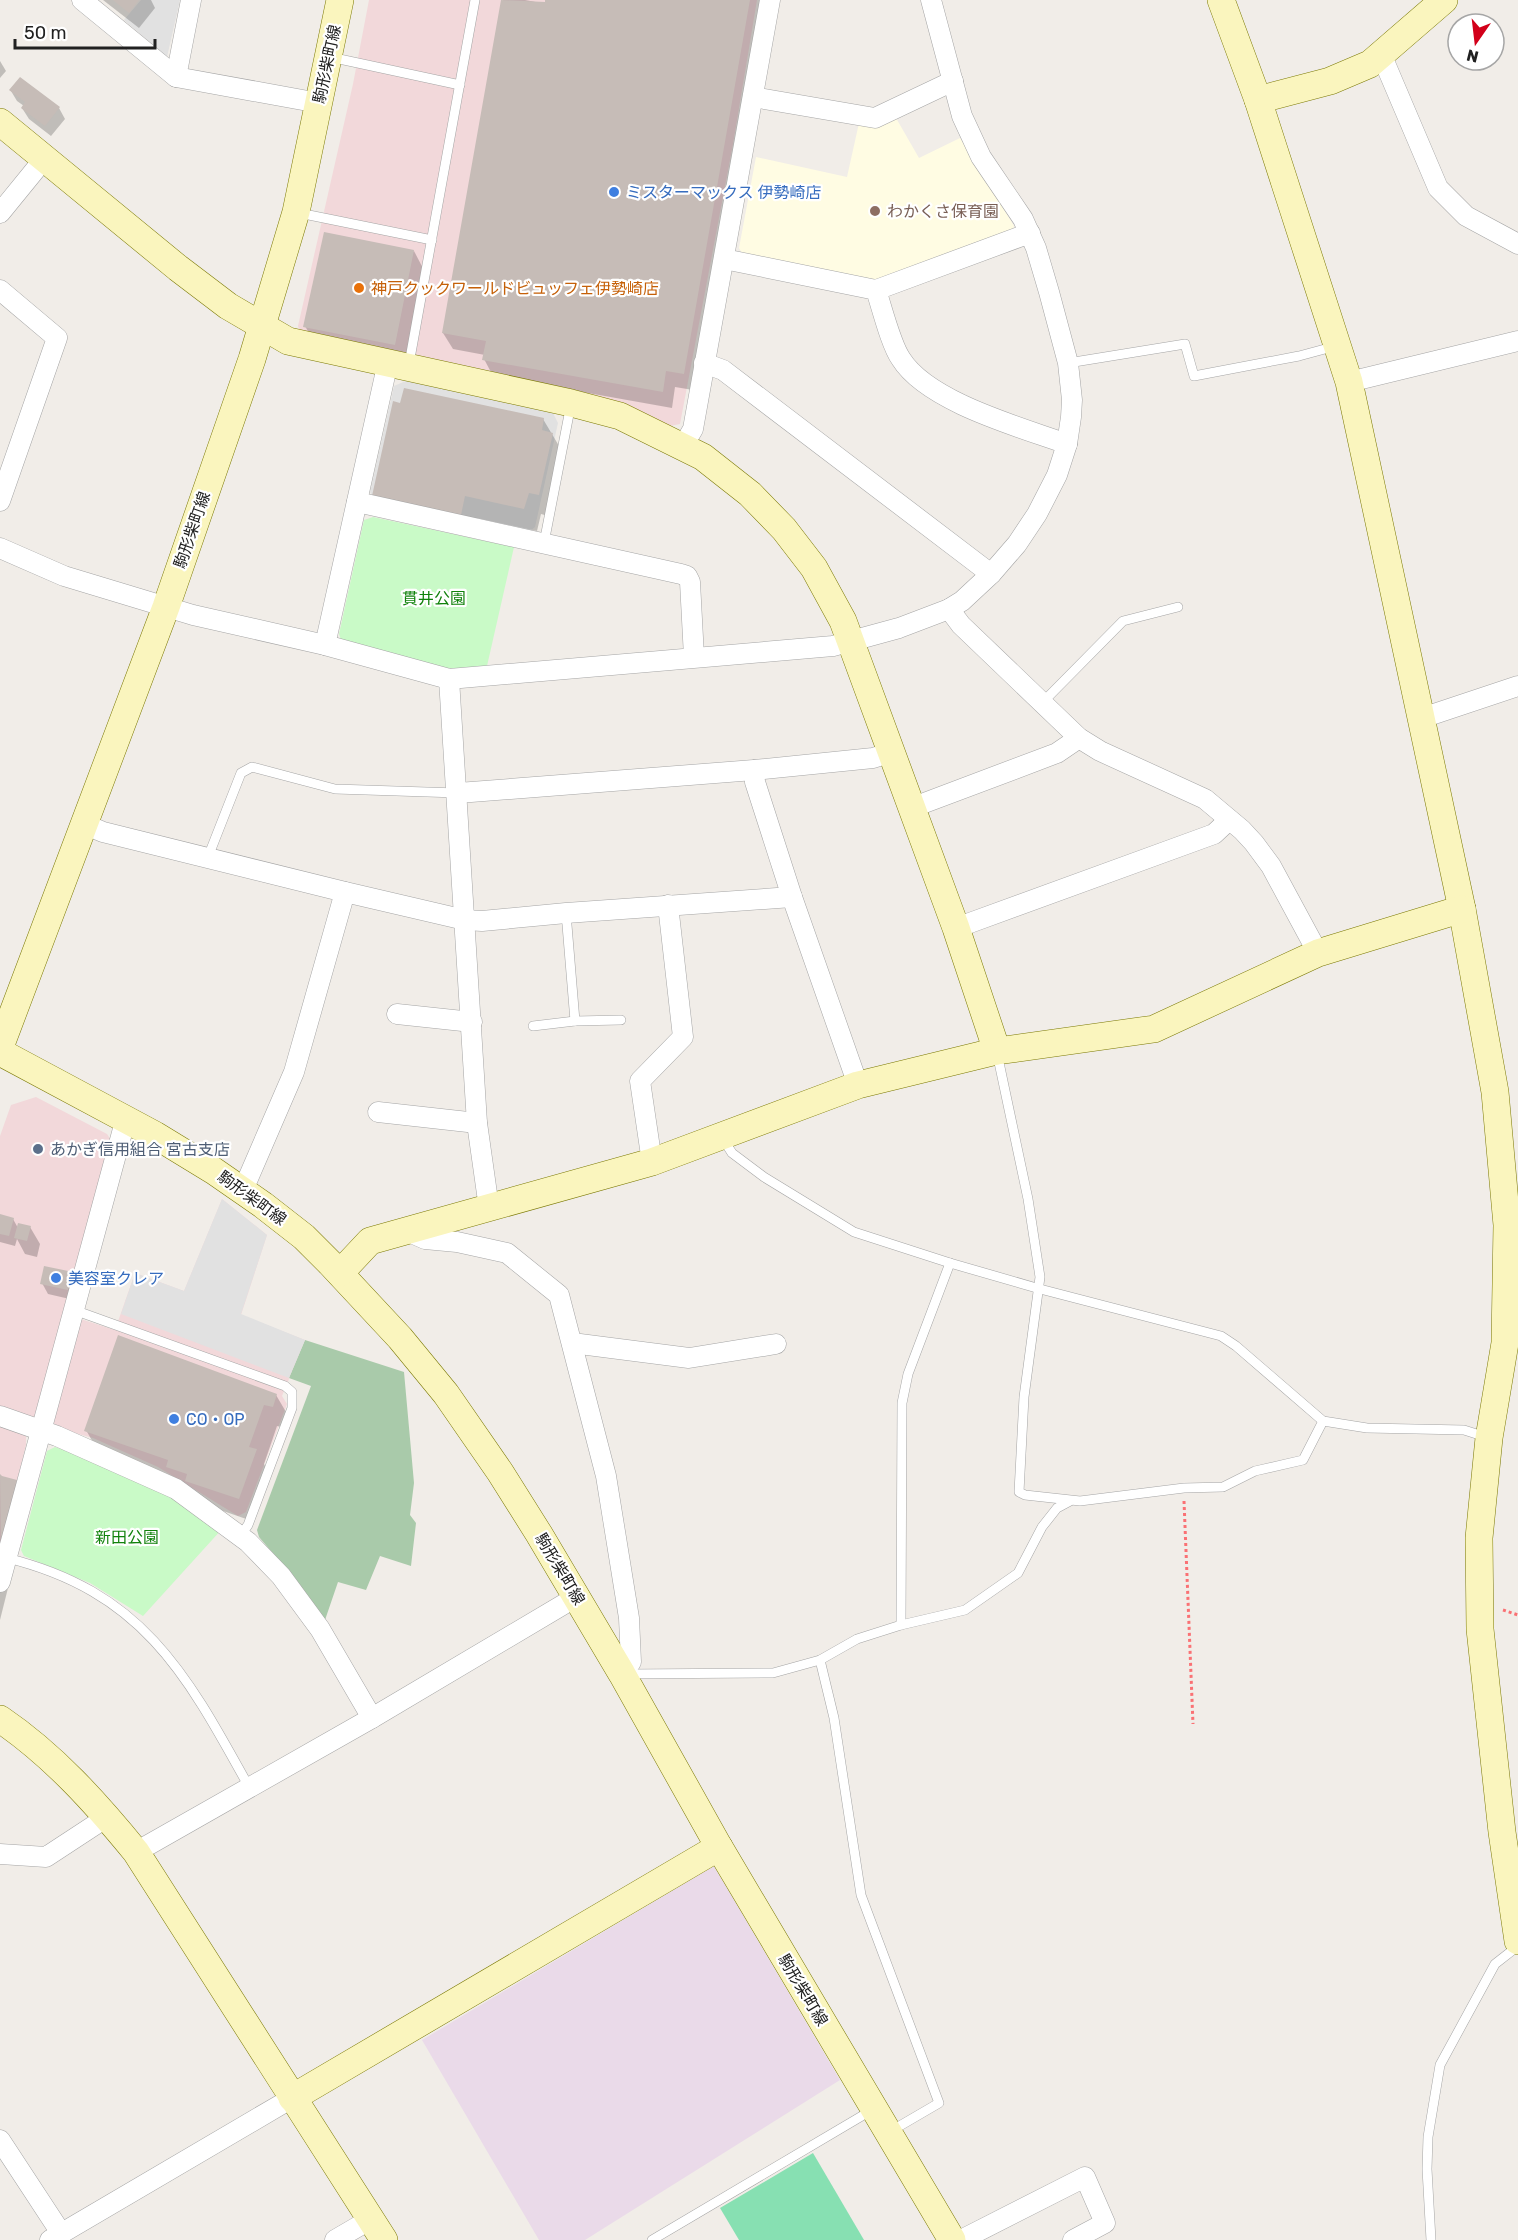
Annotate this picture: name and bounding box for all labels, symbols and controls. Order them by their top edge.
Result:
scale bar [15,12,154,50]
north arrow [1446,12,1506,72]
text: 50 m [24,22,67,44]
street label: 駒形柴町線 [309,23,345,105]
text: N [1465,45,1480,67]
place label: ミスターマックス 伊勢崎店 [626,183,821,202]
marker: ミスターマックス 伊勢崎店 [607,185,621,199]
place label: わかくさ保育園 [887,202,999,221]
marker: わかくさ保育園 [868,204,882,218]
place label: 神戸クックワールドビュッフェ伊勢崎店 [371,279,659,298]
marker: 神戸クックワールドビュッフェ伊勢崎店 [352,281,366,295]
street label: 駒形柴町線 [170,489,214,571]
park label: 貫井公園 [402,589,466,608]
place label: あかぎ信用組合 宮古支店 [50,1140,230,1159]
marker: あかぎ信用組合 宮古支店 [31,1142,45,1156]
street label: 駒形柴町線 [214,1167,290,1229]
place label: 美容室クレア [68,1269,164,1288]
marker: 美容室クレア [49,1271,63,1285]
place label: CO・OP [186,1410,245,1429]
marker: CO・OP [167,1412,181,1426]
park label: 新田公園 [95,1528,159,1547]
street label: 駒形柴町線 [531,1530,589,1608]
street label: 駒形柴町線 [774,1951,832,2029]

